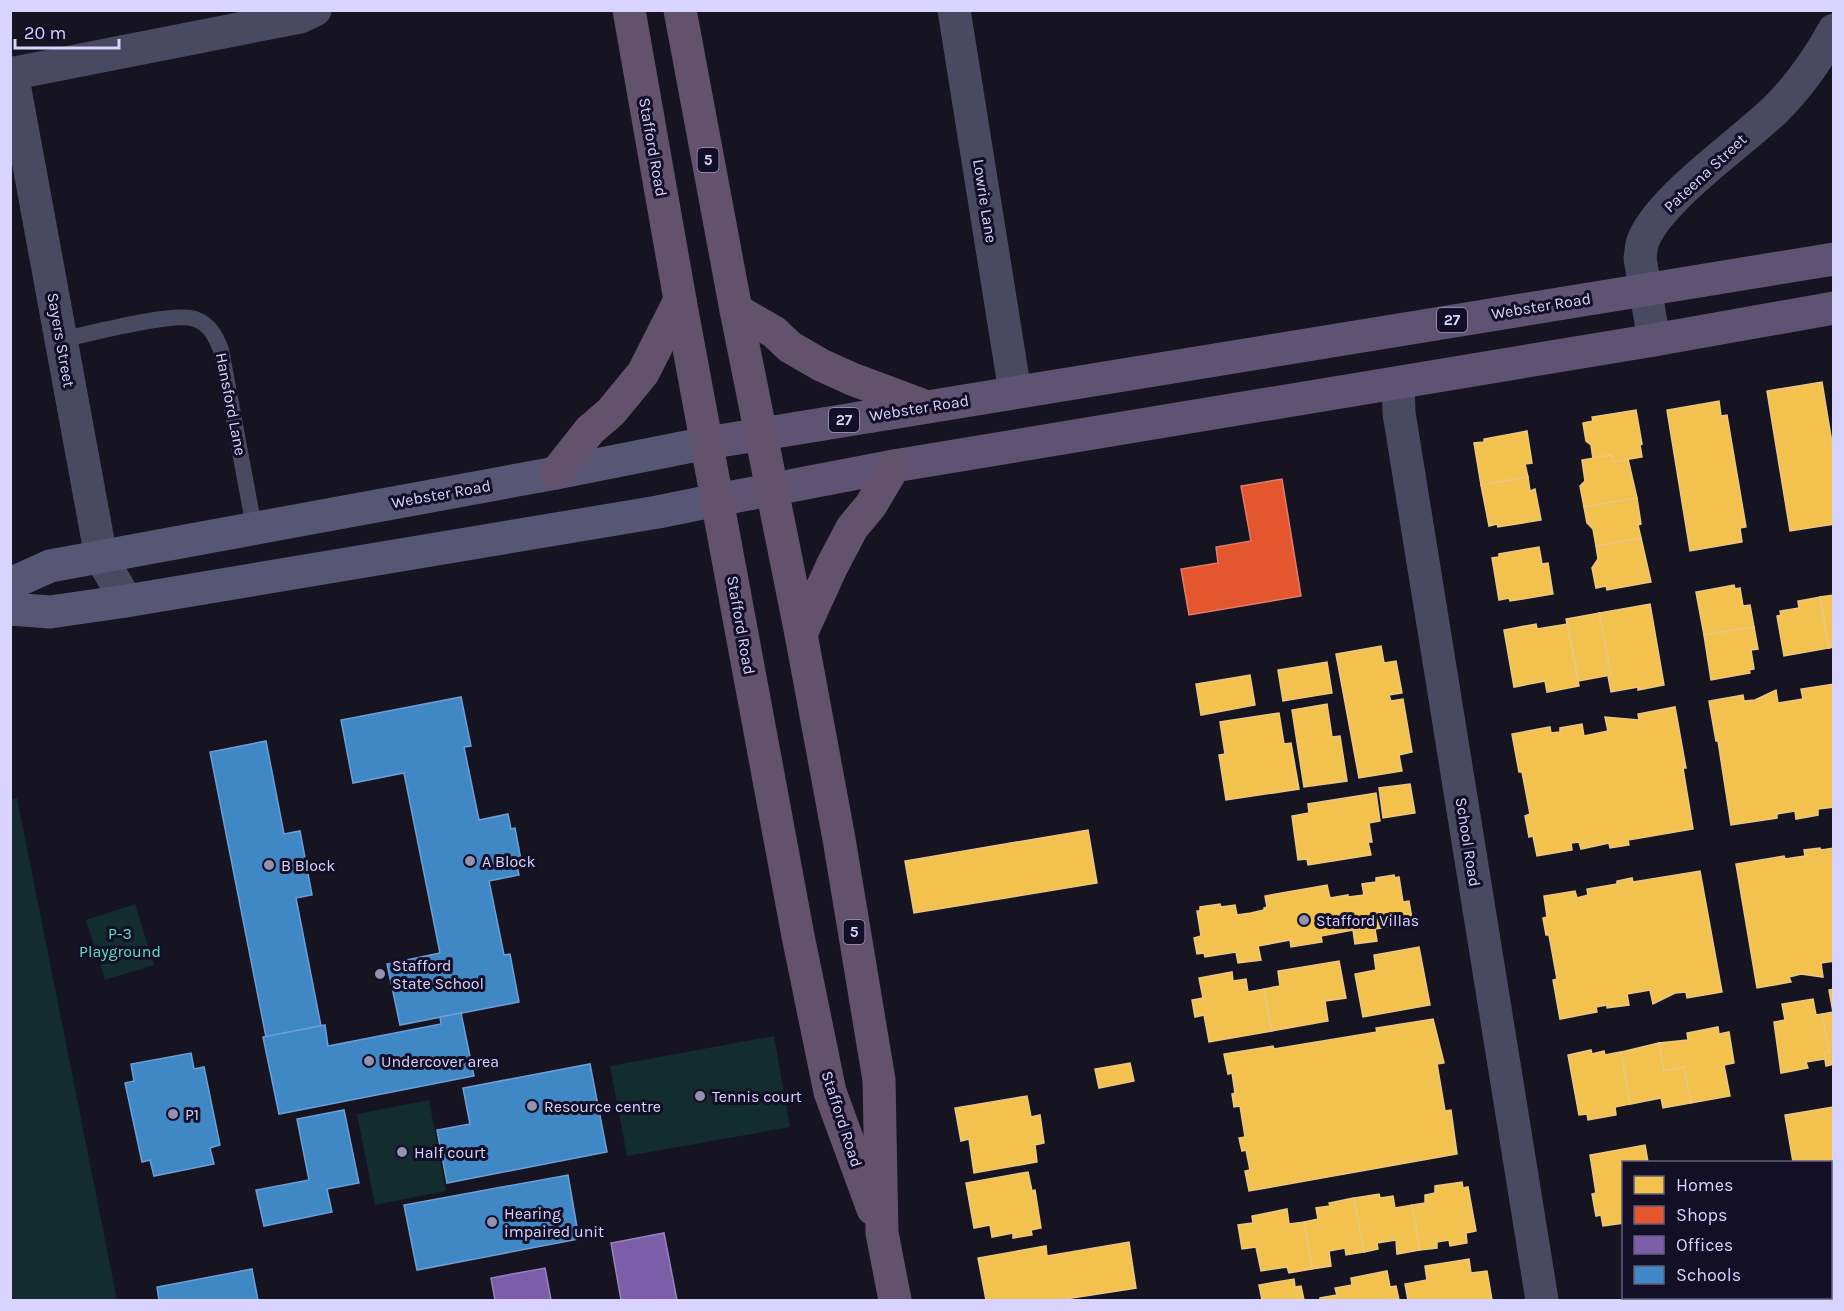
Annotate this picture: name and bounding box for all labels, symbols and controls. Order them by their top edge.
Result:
scale bar [15,12,118,50]
text: 20 m [24,22,66,44]
street label: Stafford Road [635,96,671,198]
street label: Pateena Street [1660,130,1750,216]
road number: 5 [698,148,718,172]
street label: Lowrie Lane [969,158,1001,244]
street label: Webster Road [1490,289,1592,323]
street label: Sayers Street [43,291,79,389]
road number: 27 [1437,308,1467,332]
street label: Hansford Lane [212,351,250,457]
street label: Webster Road [868,391,970,425]
road number: 27 [829,408,859,432]
street label: Webster Road [390,476,492,512]
street label: Stafford Road [723,574,759,676]
street label: School Road [1452,796,1484,888]
place label: A Block [482,852,535,871]
marker: A Block [463,854,477,868]
place label: B Block [281,856,335,875]
marker: B Block [262,858,276,872]
place label: Stafford Villas [1316,911,1419,930]
marker: Stafford Villas [1297,913,1311,927]
road number: 5 [844,920,864,944]
park label: P-3 Playground [79,924,161,961]
place label: Stafford State School [392,956,484,993]
marker: Stafford State School [373,967,387,981]
place label: Undercover area [381,1052,499,1071]
marker: Undercover area [362,1054,376,1068]
street label: Stafford Road [817,1068,867,1170]
place label: Tennis court [712,1087,802,1106]
marker: Tennis court [693,1089,707,1103]
place label: Resource centre [544,1097,661,1116]
marker: Resource centre [525,1099,539,1113]
place label: P1 [185,1105,199,1124]
marker: P1 [166,1107,180,1121]
place label: Half court [414,1143,486,1162]
marker: Half court [395,1145,409,1159]
legend [1622,1161,1832,1299]
text: Homes [1676,1174,1733,1196]
place label: Hearing impaired unit [504,1204,604,1241]
text: Shops [1676,1204,1728,1226]
marker: Hearing impaired unit [485,1215,499,1229]
text: Offices [1676,1234,1733,1256]
text: Schools [1676,1264,1741,1286]

